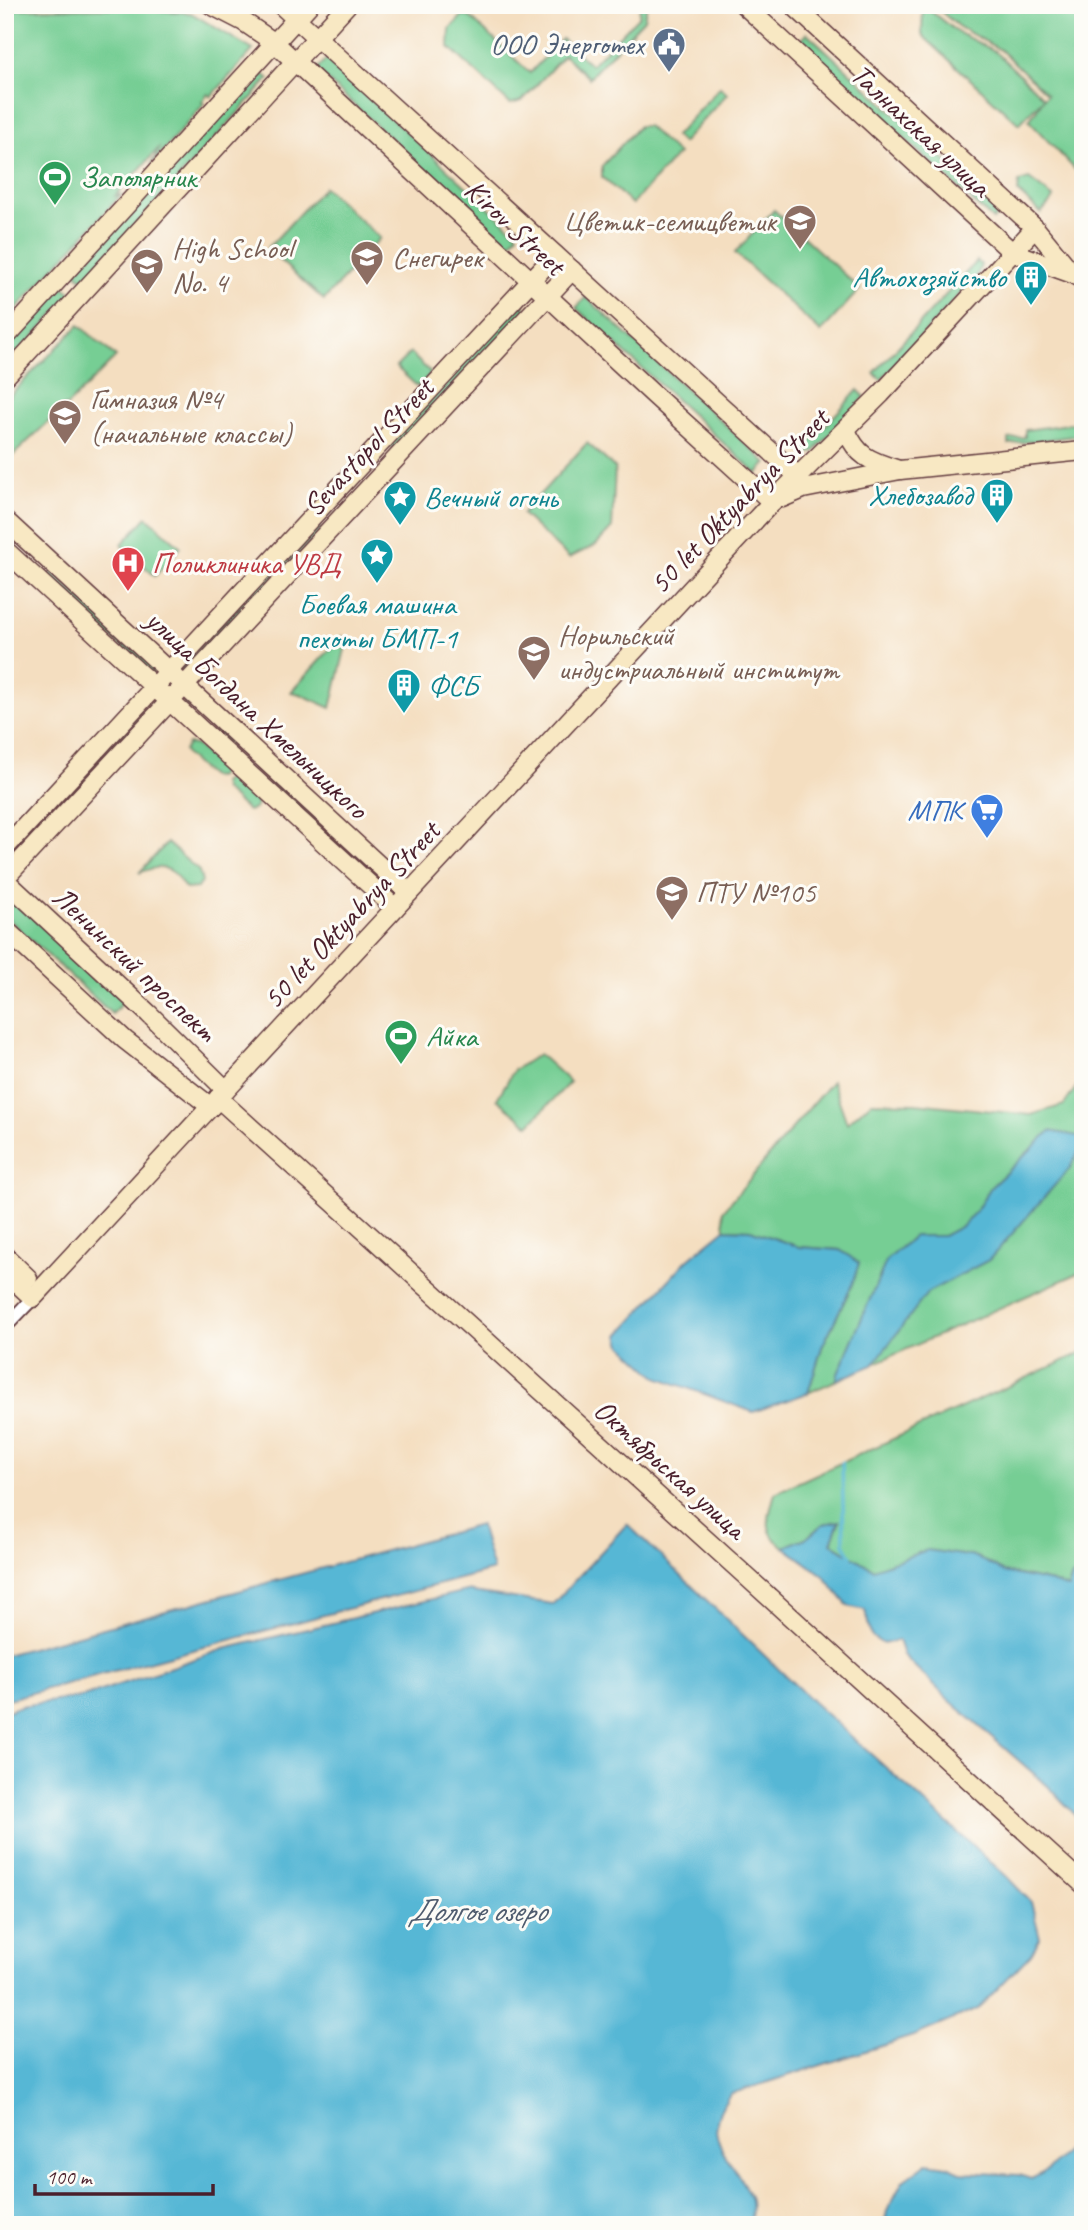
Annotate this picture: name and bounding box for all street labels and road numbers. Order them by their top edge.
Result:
street label: Талнахская улица [843,55,1000,206]
street label: Kirov Street [457,171,576,285]
street label: Sevastopol Street [294,368,444,524]
street label: 50 let Oktyabrya Street [641,398,839,602]
street label: улица Богдана Хмельницкого [136,600,377,828]
street label: 50 let Oktyabrya Street [254,811,450,1017]
street label: Ленинский проспект [45,878,226,1051]
street label: Октябрьская улица [586,1391,756,1549]

